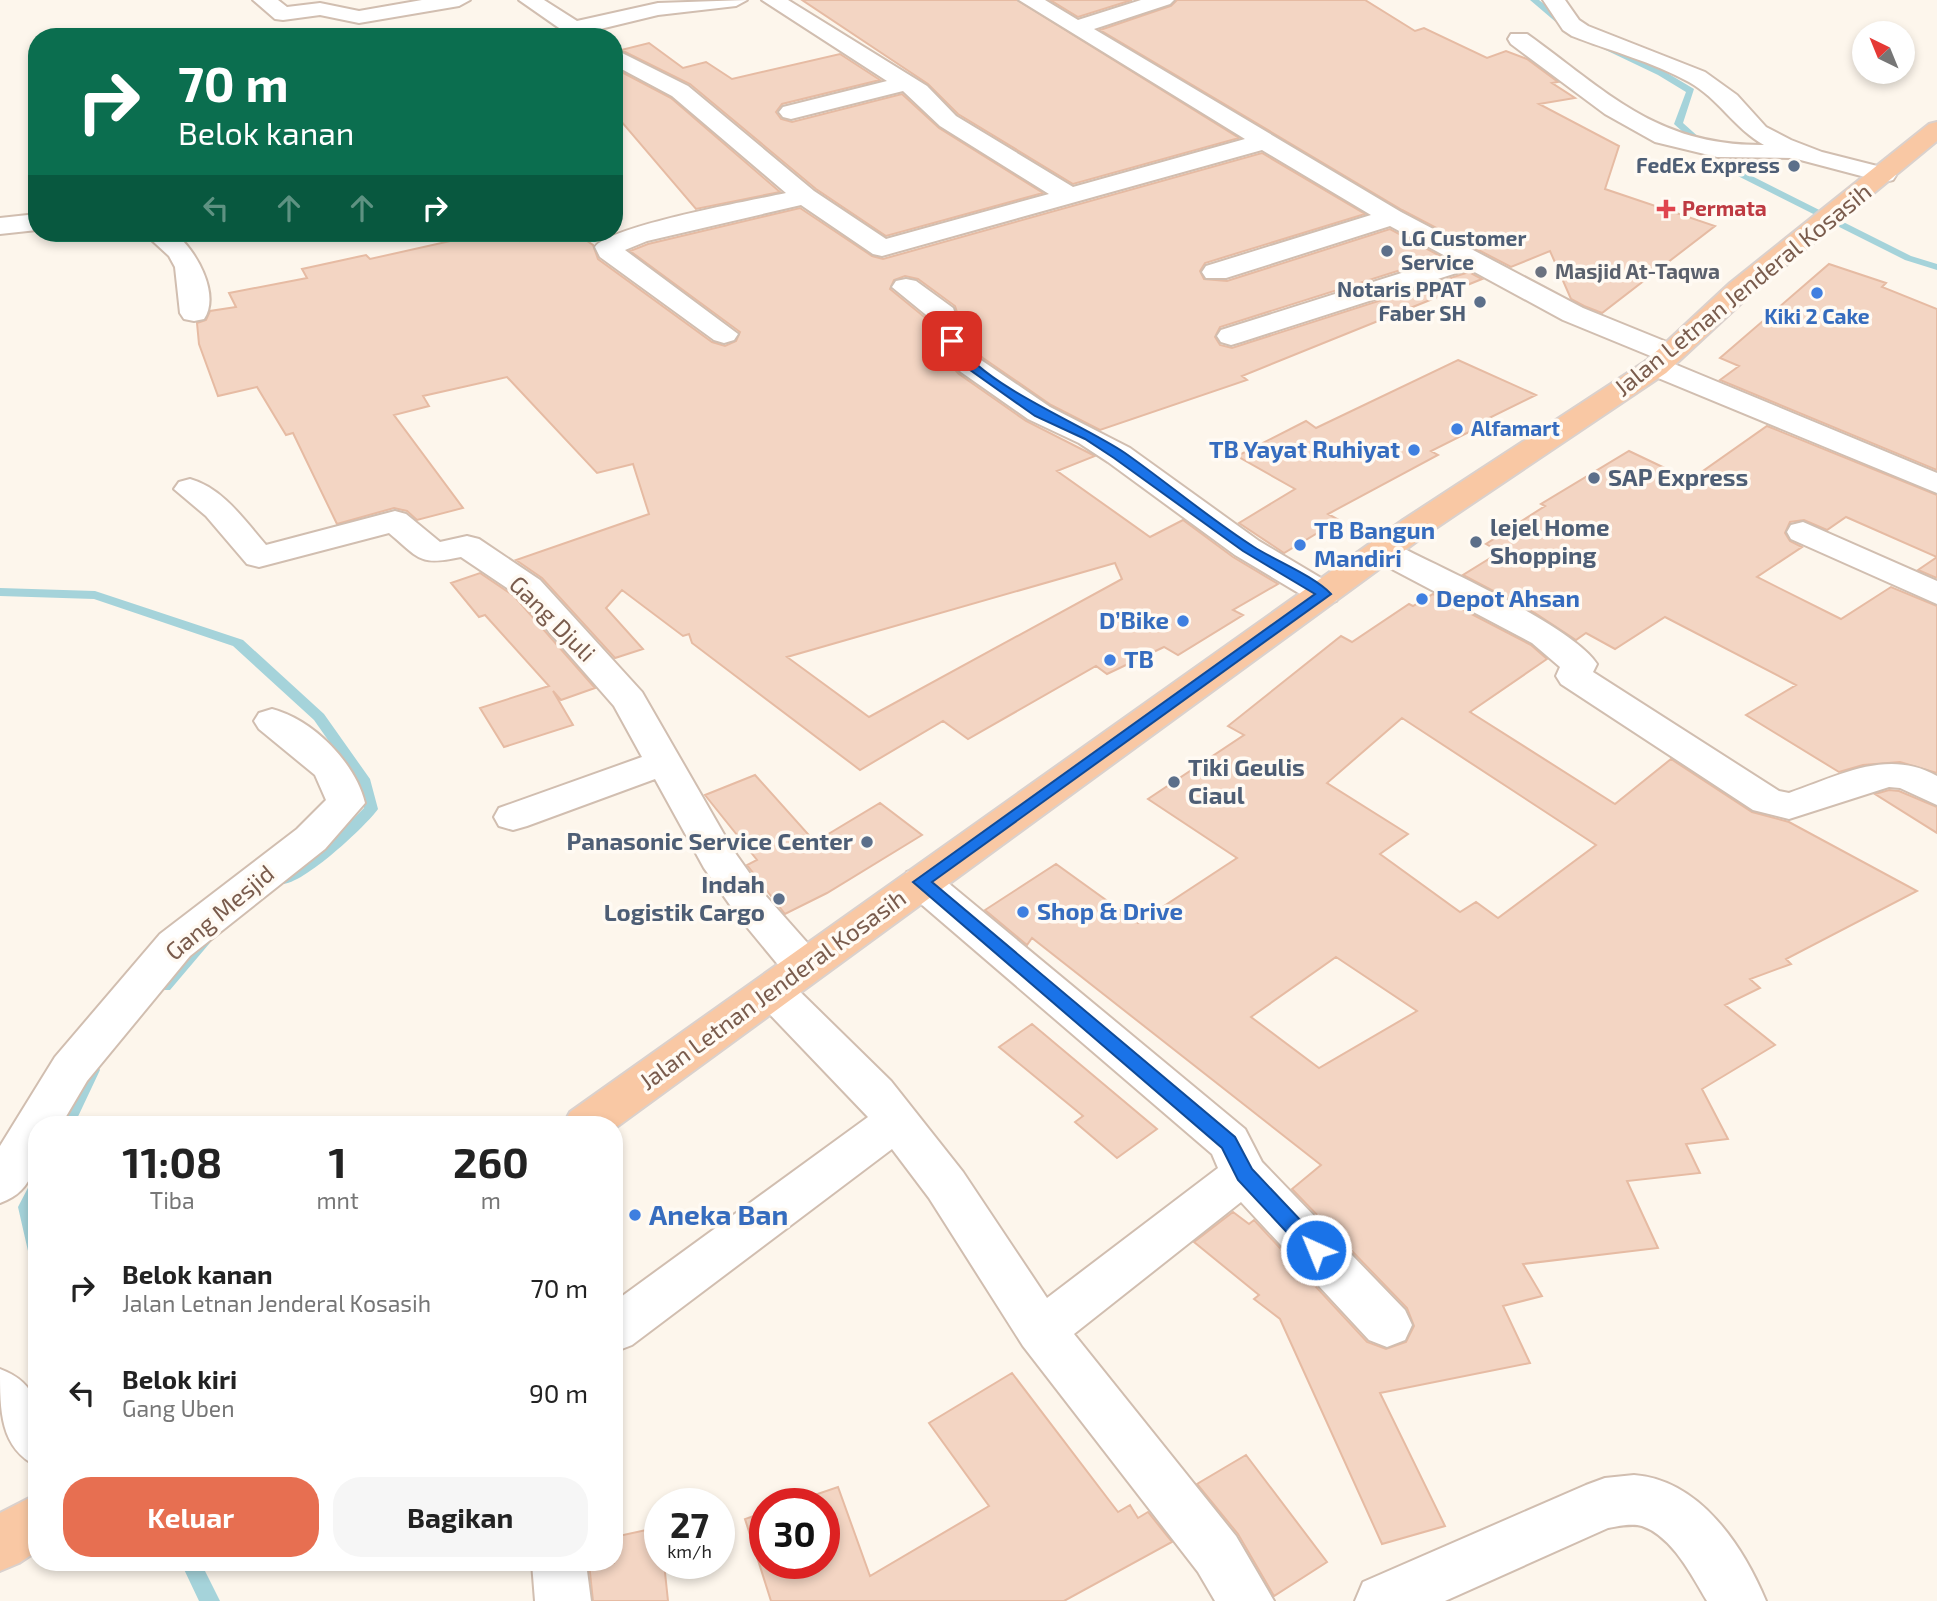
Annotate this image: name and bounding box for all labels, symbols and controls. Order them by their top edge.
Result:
north arrow [1852,21,1914,84]
map controls [1852,21,1915,84]
text: 70 m [178,53,289,112]
icon: right [63,56,154,147]
text: Belok kanan [178,113,354,151]
place label: FedEx Express [1636,152,1780,177]
marker: FedEx Express [1786,158,1802,174]
street label: Jalan Letnan Jenderal Kosasih [1608,176,1876,402]
icon: left [197,189,235,227]
icon: ahead [270,189,308,227]
icon: ahead [343,189,381,227]
icon: right [416,189,454,227]
place label: Permata [1682,195,1767,220]
marker: Permata [1656,199,1676,219]
place label: LG Customer Service [1401,225,1526,274]
marker: LG Customer Service [1379,243,1395,259]
place label: Masjid At-Taqwa [1555,258,1720,283]
marker: Masjid At-Taqwa [1533,264,1549,280]
place label: Notaris PPAT Faber SH [1337,276,1466,325]
marker: Kiki 2 Cake [1809,285,1825,301]
marker: Notaris PPAT Faber SH [1472,294,1488,310]
place label: Kiki 2 Cake [1764,303,1870,328]
pin [922,311,982,371]
icon: arrive [933,322,971,360]
place label: Alfamart [1471,415,1560,440]
marker: Alfamart [1449,421,1465,437]
place label: TB Yayat Ruhiyat [1209,434,1400,463]
marker: TB Yayat Ruhiyat [1406,442,1422,458]
place label: SAP Express [1608,462,1748,491]
marker: SAP Express [1586,470,1602,486]
place label: lejel Home Shopping [1490,512,1610,569]
place label: TB Bangun Mandiri [1314,515,1435,572]
marker: lejel Home Shopping [1468,534,1484,550]
marker: TB Bangun Mandiri [1292,537,1308,553]
street label: Gang Djuli [504,569,602,667]
place label: Depot Ahsan [1436,583,1580,612]
marker: Depot Ahsan [1414,591,1430,607]
place label: D’Bike [1099,605,1169,634]
marker: D’Bike [1175,613,1191,629]
place label: TB [1124,644,1154,673]
marker: TB [1102,652,1118,668]
place label: Tiki Geulis Ciaul [1188,752,1305,809]
marker: Tiki Geulis Ciaul [1166,774,1182,790]
place label: Panasonic Service Center [567,826,854,855]
marker: Panasonic Service Center [859,834,875,850]
street label: Gang Mesjid [159,858,279,966]
place label: Indah Logistik Cargo [604,869,765,926]
street label: Jalan Letnan Jenderal Kosasih [633,882,911,1095]
marker: Indah Logistik Cargo [771,891,787,907]
place label: Shop & Drive [1037,896,1183,925]
marker: Shop & Drive [1015,904,1031,920]
text: 11:08 [122,1136,222,1186]
text: 1 [328,1136,347,1186]
text: 260 [453,1136,529,1186]
text: Tiba [150,1186,195,1214]
text: mnt [316,1186,359,1214]
text: m [481,1186,501,1214]
place label: Aneka Ban [649,1197,788,1231]
marker: Aneka Ban [627,1207,643,1223]
position arrow [1279,1213,1353,1287]
text: Belok kanan [122,1258,273,1289]
icon: right [63,1269,101,1307]
text: 70 m [530,1272,588,1303]
text: Jalan Letnan Jenderal Kosasih [122,1289,431,1317]
text: Belok kiri [122,1363,237,1394]
icon: left [63,1374,101,1412]
text: 90 m [529,1377,588,1408]
text: Gang Uben [122,1394,235,1422]
button: Keluar [63,1477,319,1557]
button: Bagikan [333,1477,588,1557]
speed limit sign: 30 [749,1488,840,1579]
text: 27 [670,1503,709,1545]
text: km/h [667,1540,712,1562]

